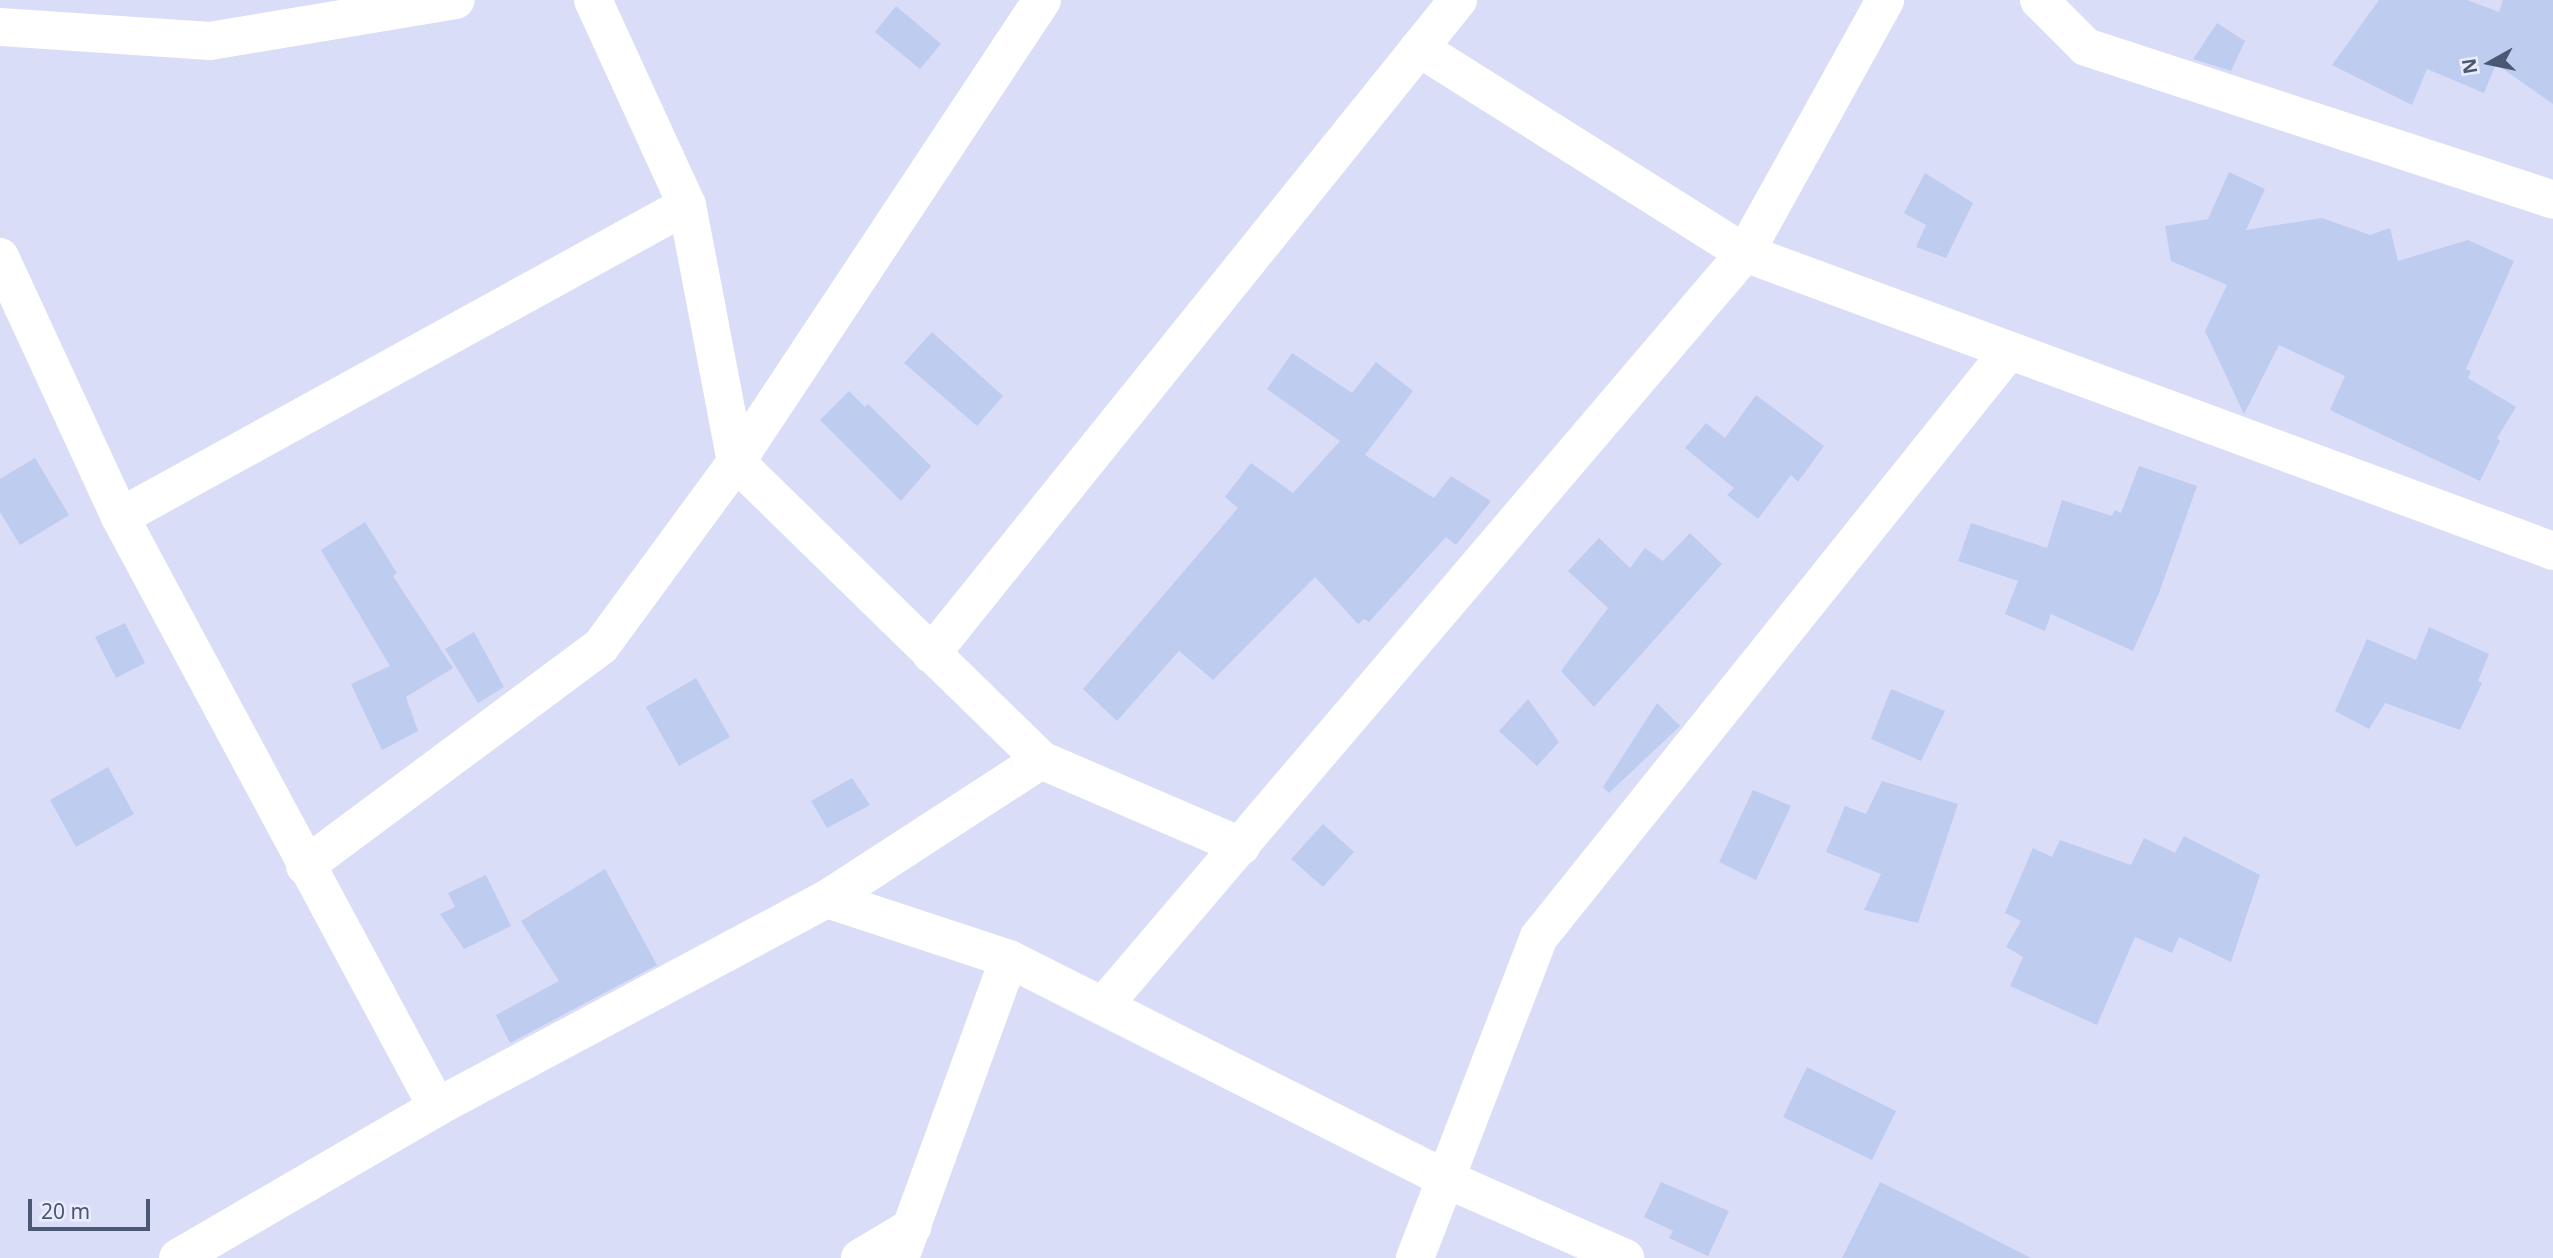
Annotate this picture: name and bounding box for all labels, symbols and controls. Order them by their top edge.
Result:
north arrow [2455,28,2525,98]
text: N [2455,57,2483,76]
scale bar [32,1184,154,1228]
text: 20 m [41,1197,90,1225]

